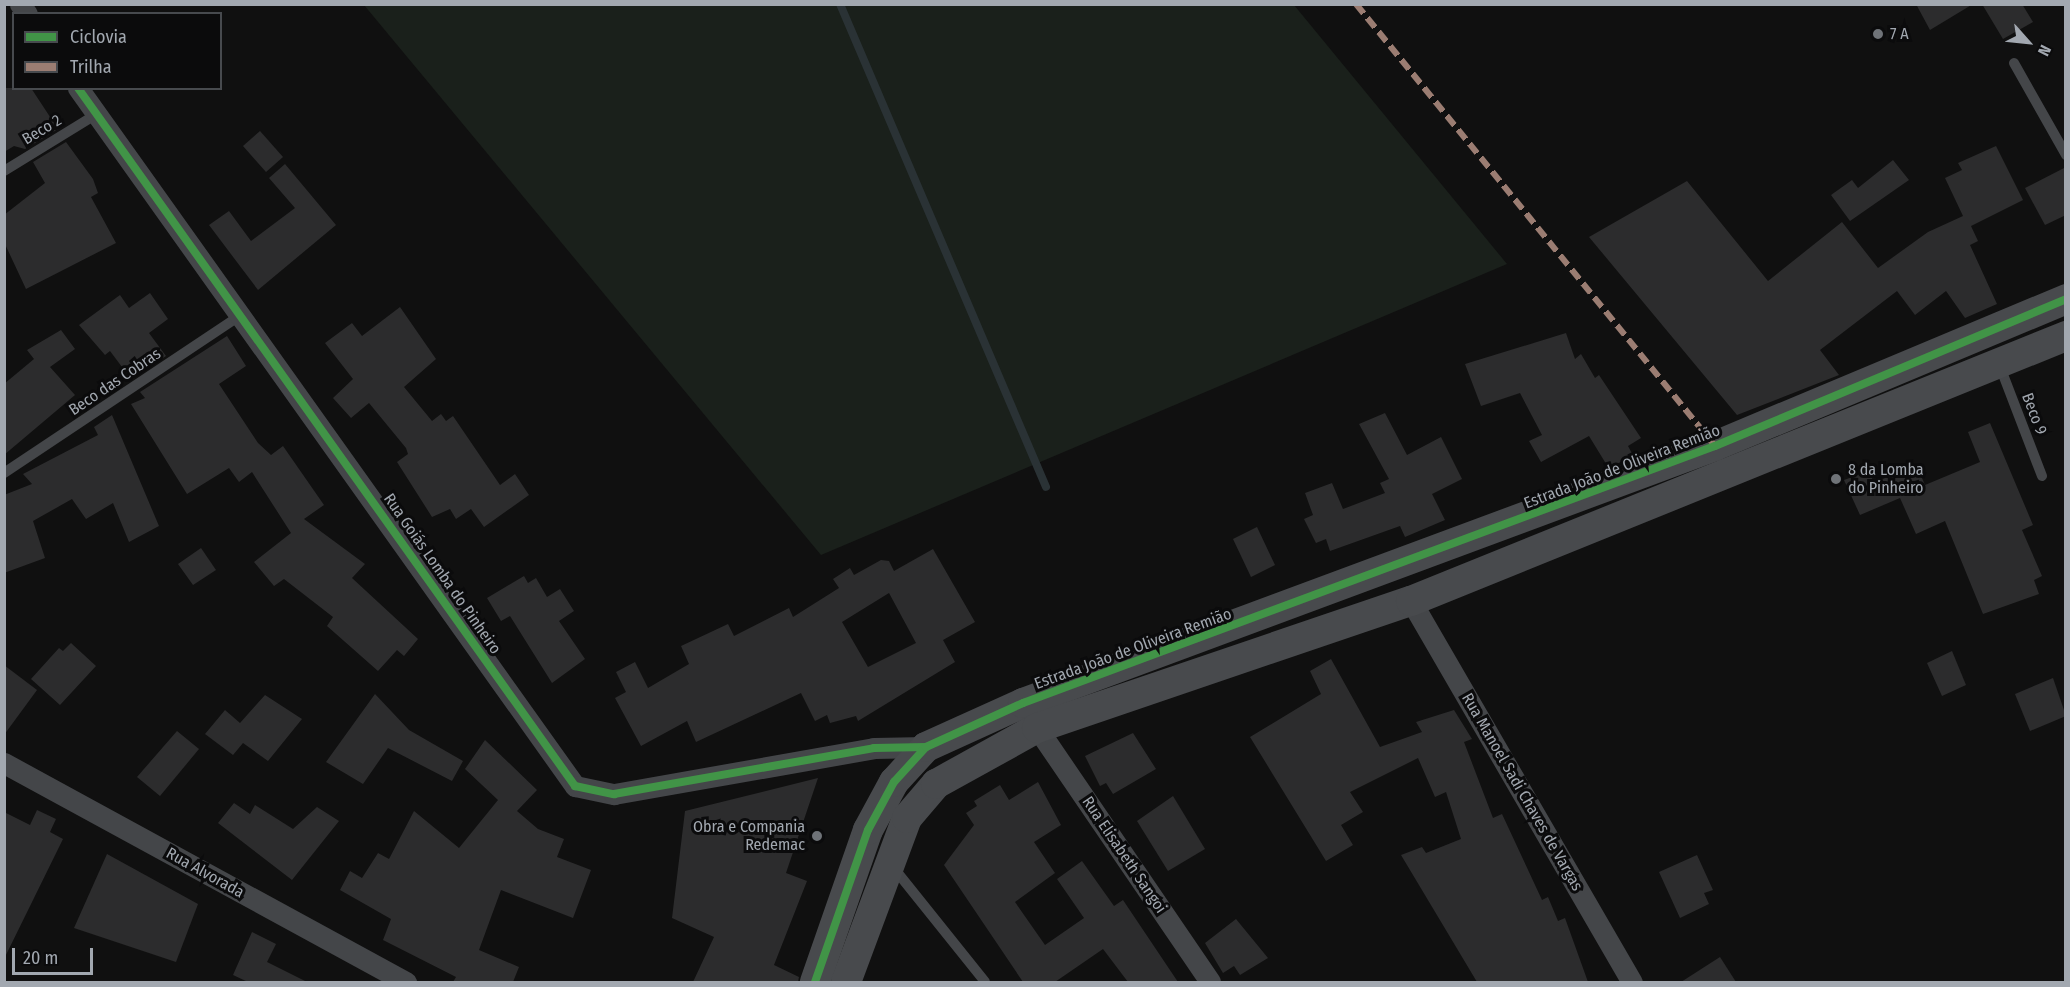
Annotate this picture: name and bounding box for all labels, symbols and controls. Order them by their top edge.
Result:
legend [12,12,222,90]
north arrow [1998,12,2058,72]
place label: 7 A [1890,24,1909,44]
text: Ciclovia [70,26,127,48]
marker: 7 A [1871,27,1885,41]
text: N [2034,42,2055,59]
text: Trilha [70,56,112,78]
street label: Beco 2 [19,111,65,149]
street label: Beco das Cobras [65,344,165,420]
street label: Beco 9 [2017,390,2051,438]
street label: Estrada João de Oliveira Remião [1521,421,1723,513]
place label: 8 da Lomba do Pinheiro [1848,460,1924,498]
marker: 8 da Lomba do Pinheiro [1829,472,1843,486]
street label: Rua Goiás Lomba do Pinheiro [379,490,505,658]
street label: Estrada João de Oliveira Remião [1032,604,1234,694]
street label: Rua Manoel Sadi Chaves de Vargas [1457,690,1587,894]
street label: Rua Elisabeth Sangoi [1078,793,1170,917]
place label: Obra e Compania Redemac [693,817,805,855]
marker: Obra e Compania Redemac [810,829,824,843]
street label: Rua Alvorada [163,844,247,902]
scale bar [15,936,96,974]
text: 20 m [23,947,58,969]

